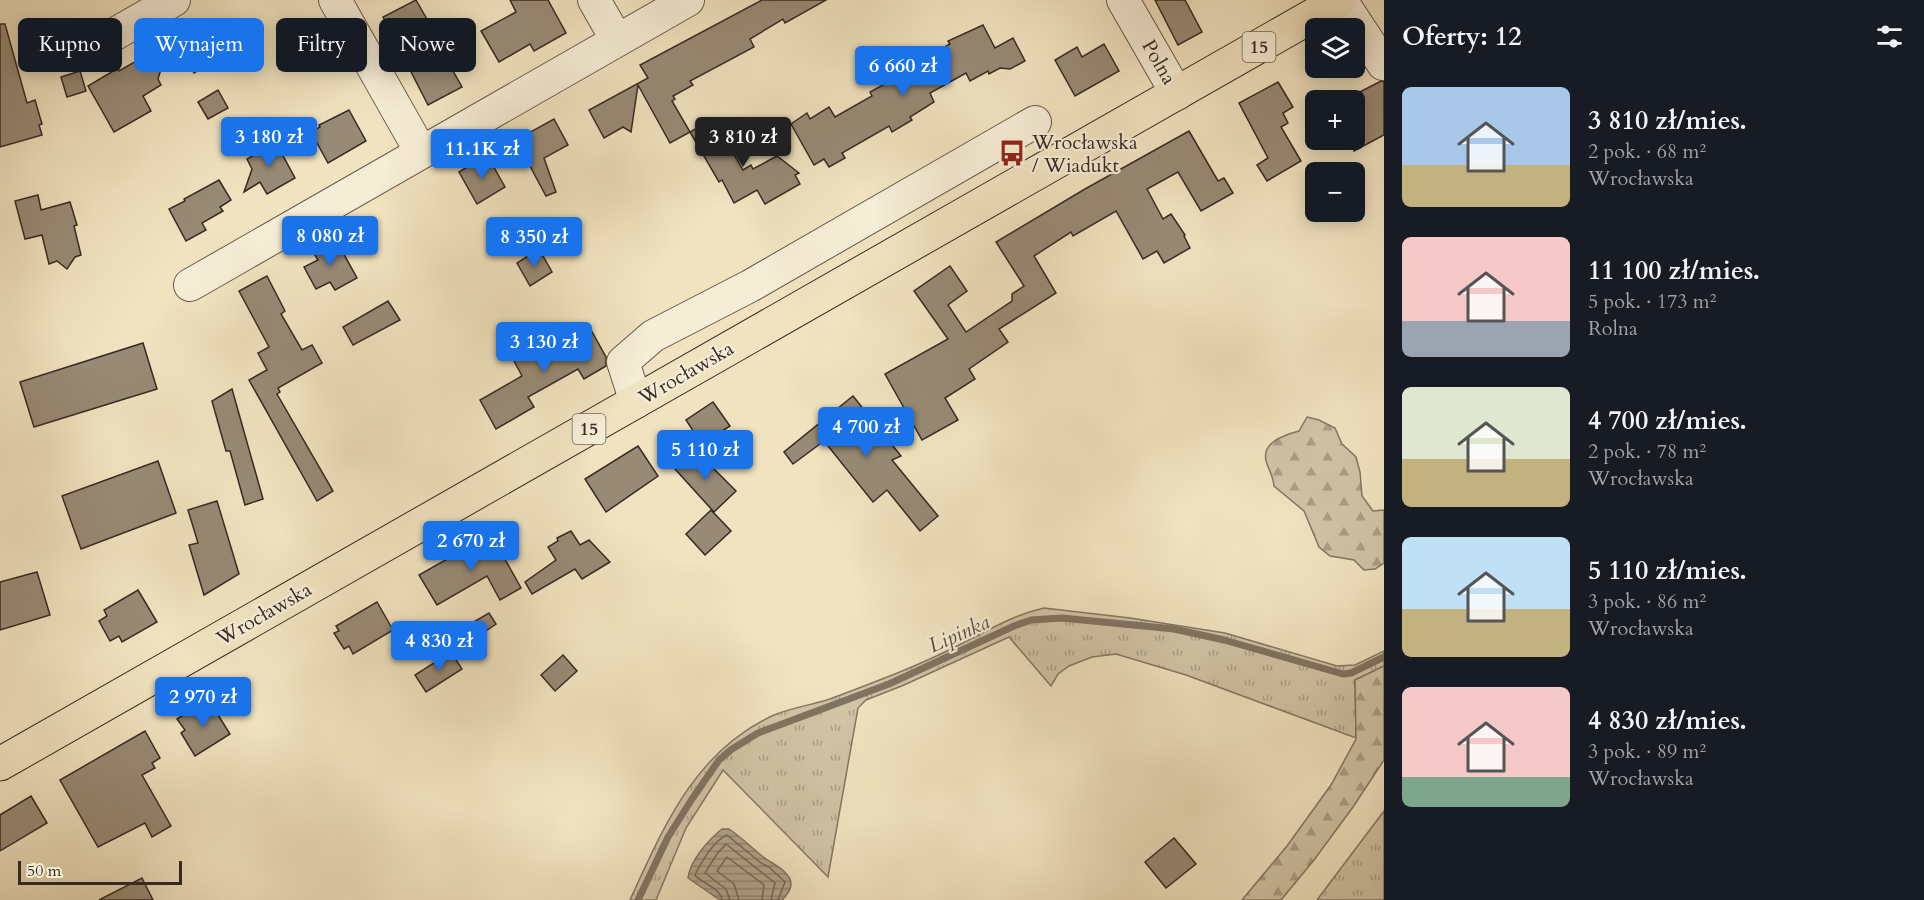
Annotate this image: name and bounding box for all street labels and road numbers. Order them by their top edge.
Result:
road number: 15 [1242,32,1276,62]
street label: Polna [1135,35,1183,90]
street label: Wrocławska [633,335,739,412]
road number: 15 [572,414,606,444]
street label: Wrocławska [211,576,317,653]

